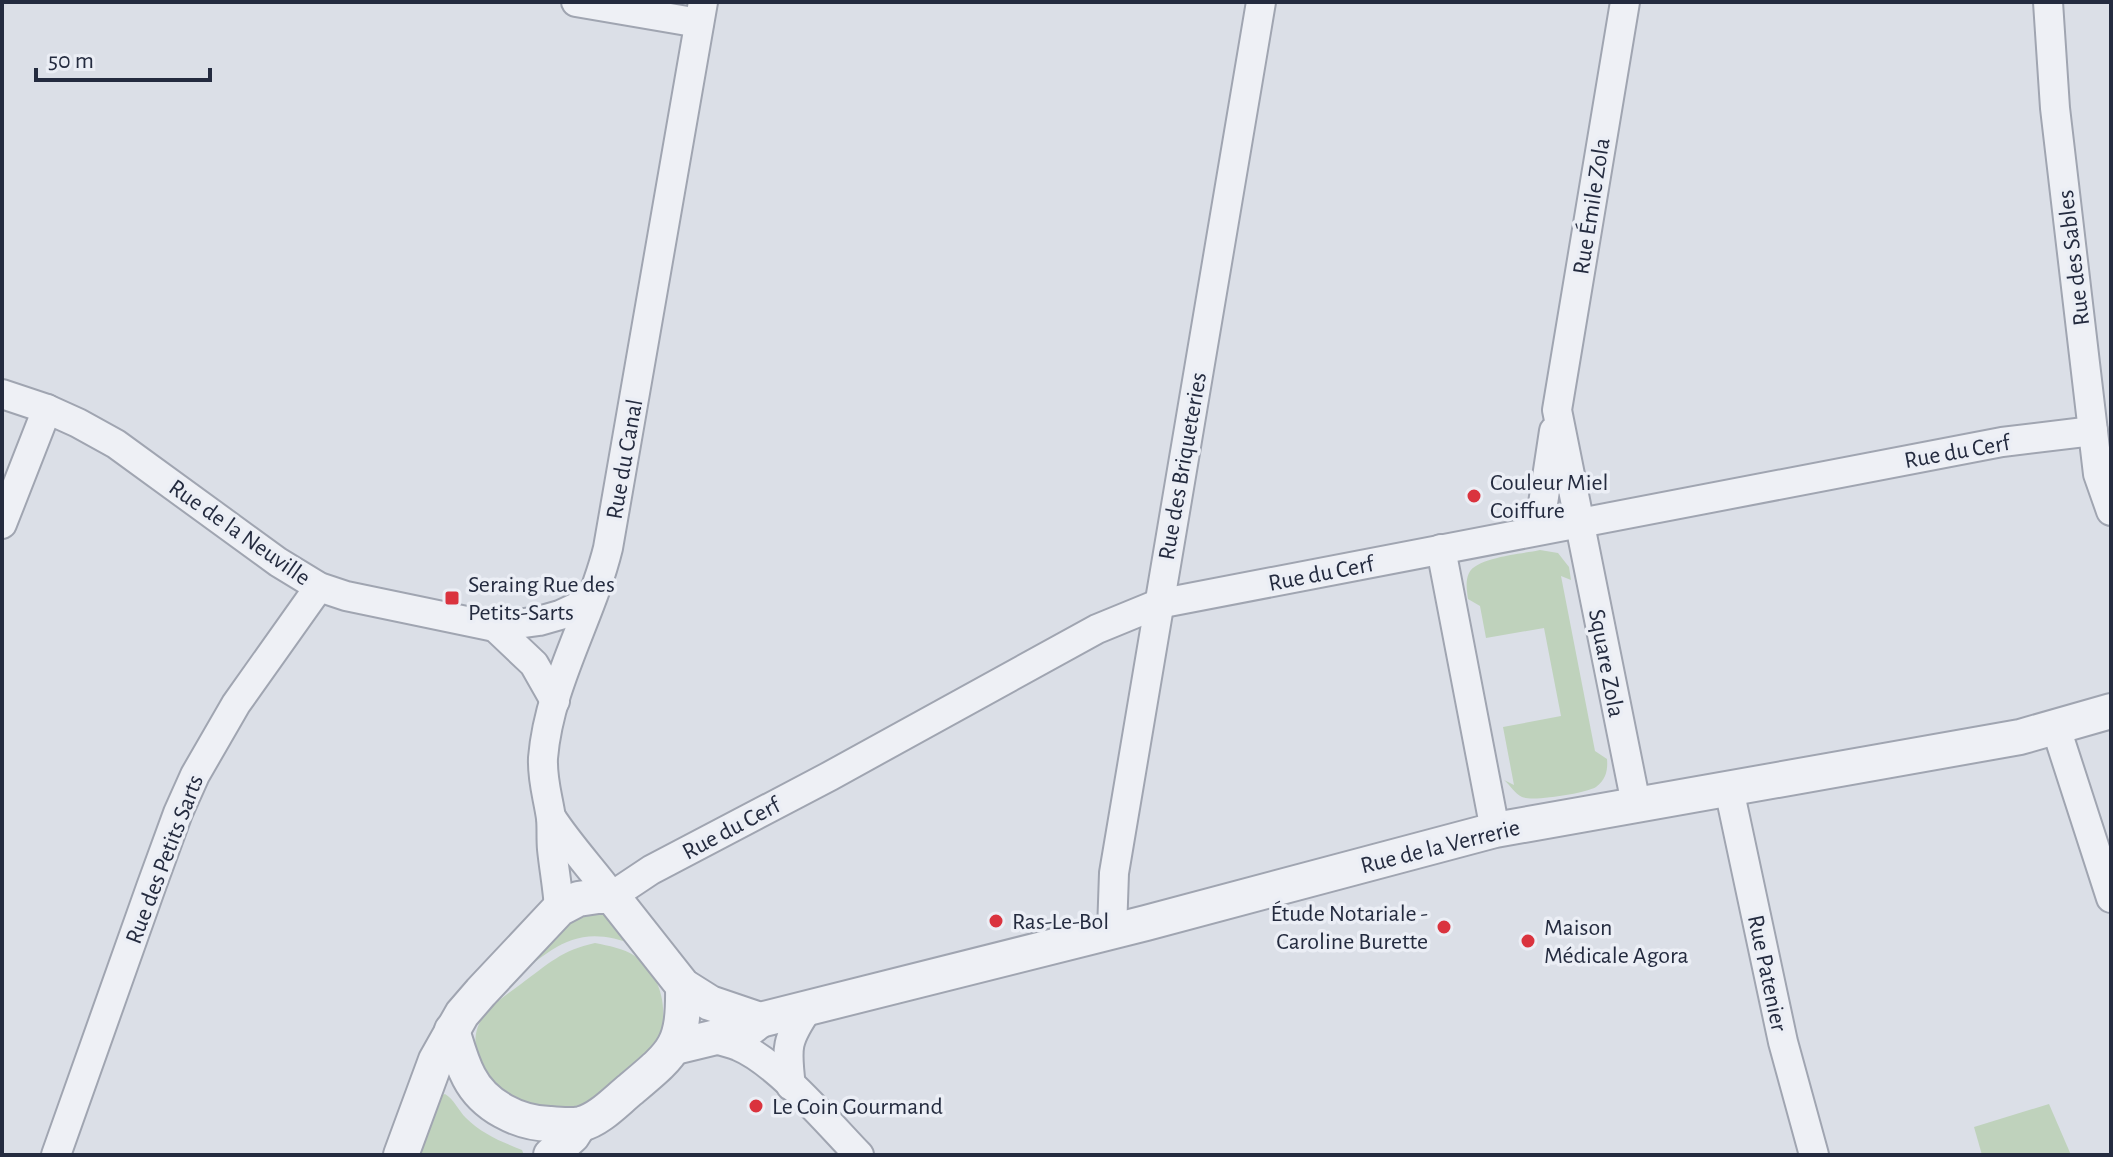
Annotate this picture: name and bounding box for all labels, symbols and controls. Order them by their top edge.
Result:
scale bar [36,32,210,82]
text: 50 m [48,49,94,73]
street label: Rue Émile Zola [1567,136,1615,276]
street label: Rue des Sables [2054,189,2094,327]
street label: Rue des Briqueteries [1155,371,1211,562]
street label: Rue du Canal [603,397,647,521]
street label: Rue du Cerf [1902,431,2014,473]
place label: Couleur Miel Coiffure [1490,471,1608,523]
street label: Rue de la Neuville [164,475,314,590]
marker: Couleur Miel Coiffure [1465,487,1483,505]
street label: Rue du Cerf [1266,552,1378,596]
place label: Seraing Rue des Petits-Sarts [468,573,615,625]
marker: Seraing Rue des Petits-Sarts [443,589,461,607]
street label: Square Zola [1584,607,1628,719]
street label: Rue des Petits Sarts [122,772,208,947]
street label: Rue du Cerf [679,792,786,865]
street label: Rue de la Verrerie [1358,816,1522,878]
place label: Étude Notariale - Caroline Burette [1270,900,1428,954]
place label: Ras-Le-Bol [1012,910,1109,934]
marker: Ras-Le-Bol [987,912,1005,930]
street label: Rue Patenier [1743,913,1791,1034]
place label: Maison Médicale Agora [1544,916,1689,968]
marker: Étude Notariale - Caroline Burette [1435,918,1453,936]
marker: Maison Médicale Agora [1519,932,1537,950]
place label: Le Coin Gourmand [772,1095,943,1119]
marker: Le Coin Gourmand [747,1097,765,1115]

